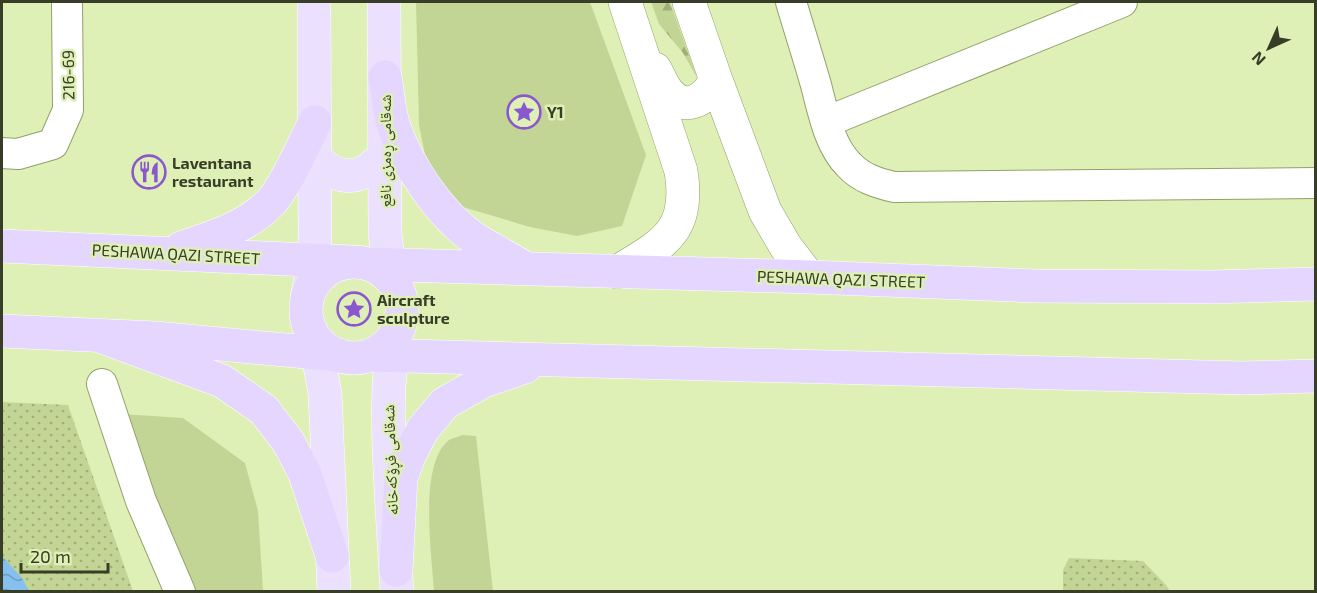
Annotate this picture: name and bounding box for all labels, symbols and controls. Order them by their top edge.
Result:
north arrow [1239,18,1299,78]
text: N [1247,48,1269,70]
street label: 216-69 [58,50,77,100]
street label: شەقامی ڕەمزی نافع [375,94,398,208]
place icon: Y1 [506,94,542,130]
place label: Y1 [547,102,564,121]
place label: Laventana restaurant [172,153,254,190]
restaurant icon: Laventana restaurant [131,154,167,190]
street label: PESHAWA QAZI STREET [91,240,261,268]
street label: PESHAWA QAZI STREET [756,266,926,292]
place label: Aircraft sculpture [377,290,450,327]
place icon: Aircraft sculpture [336,291,372,327]
street label: شەقامی فڕۆکەخانە [378,404,405,516]
scale bar [21,536,108,574]
text: 20 m [30,545,71,567]

